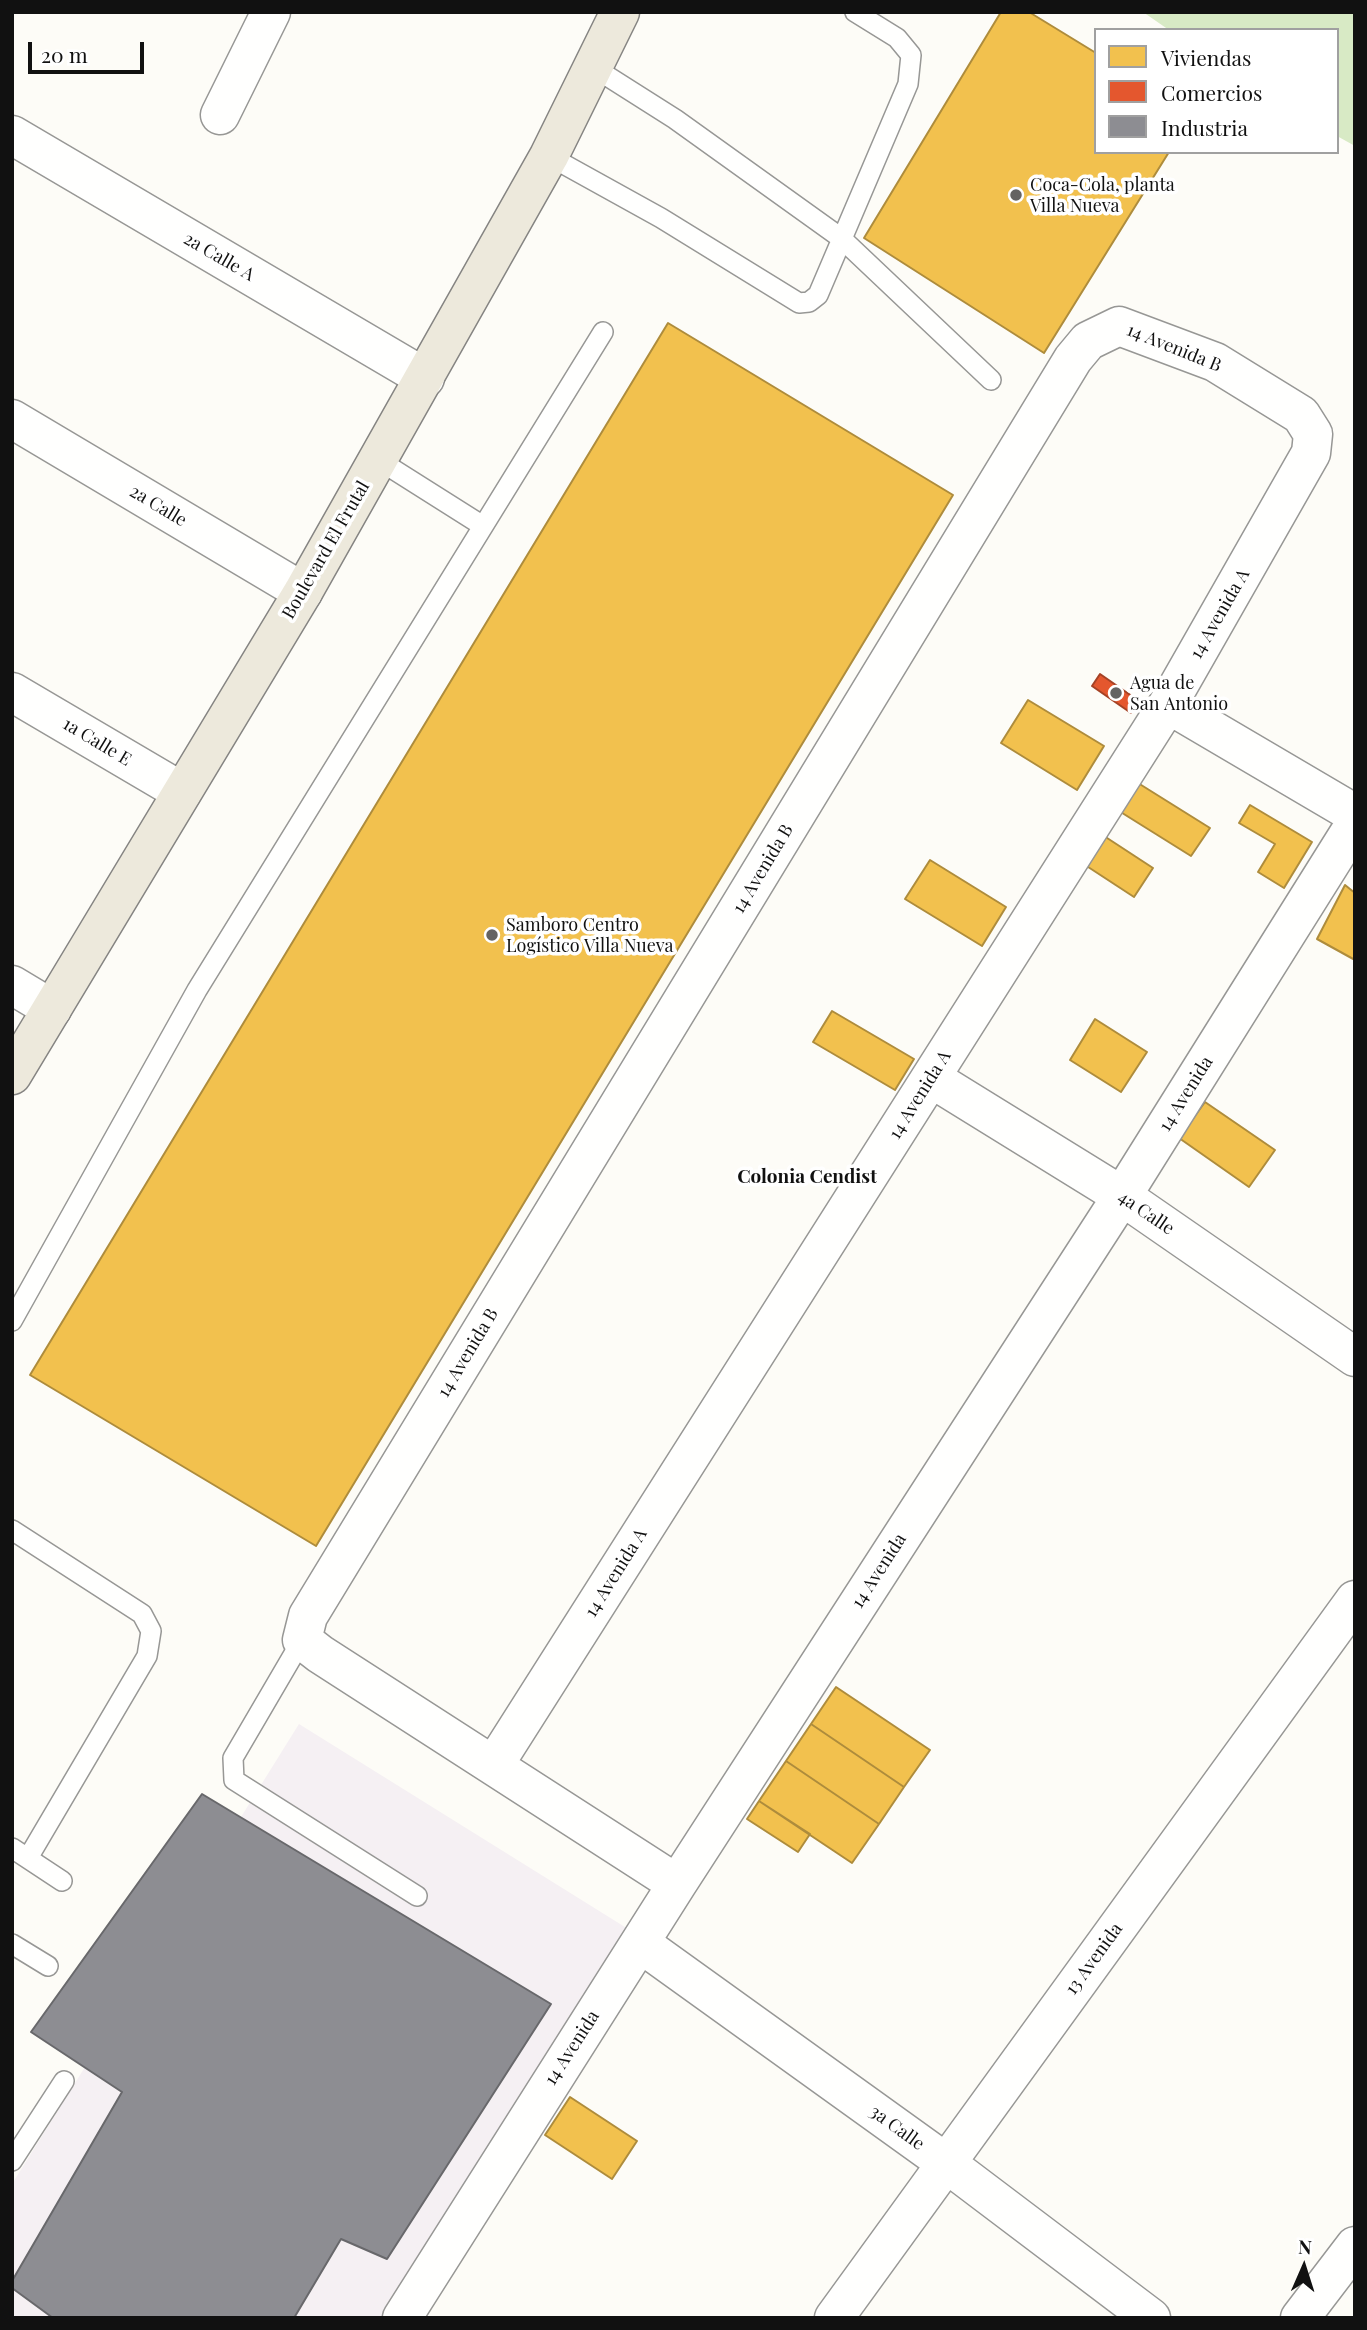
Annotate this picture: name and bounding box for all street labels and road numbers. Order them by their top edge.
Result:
street label: 2a Calle A [180,228,258,286]
street label: 14 Avenida B [1123,319,1225,377]
street label: Boulevard El Frutal [278,477,374,623]
street label: 2a Calle [126,481,190,531]
street label: 14 Avenida A [1186,565,1254,663]
street label: 1a Calle E [59,713,135,771]
street label: 14 Avenida B [728,820,798,918]
street label: 14 Avenida A [884,1047,956,1143]
street label: 14 Avenida [1154,1052,1218,1136]
street label: 4a Calle [1114,1186,1178,1240]
street label: 14 Avenida B [433,1304,503,1402]
street label: 14 Avenida A [580,1525,652,1621]
street label: 14 Avenida [847,1530,911,1612]
street label: 13 Avenida [1061,1919,1127,1999]
street label: 14 Avenida [540,2007,604,2089]
street label: 3a Calle [866,2101,928,2155]

